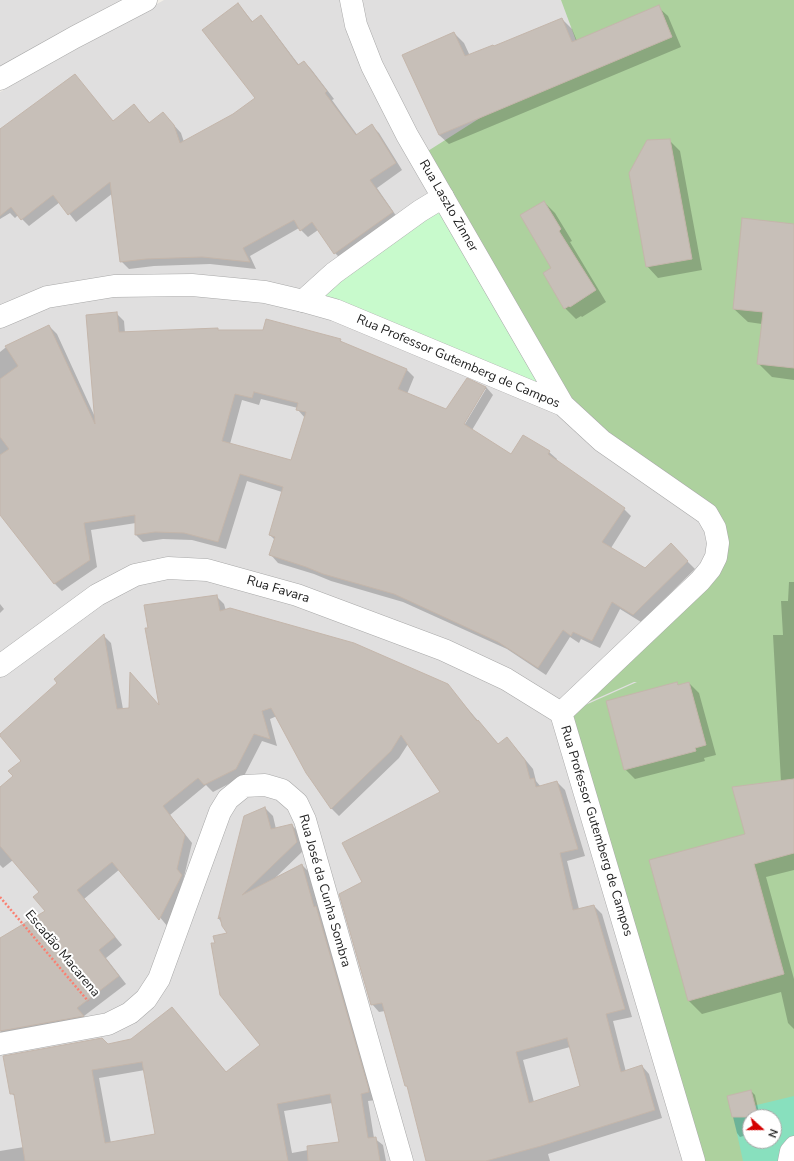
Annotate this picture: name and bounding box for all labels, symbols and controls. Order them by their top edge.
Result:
street label: Rua Laszlo Zinner [415,157,481,255]
street label: Rua Professor Gutemberg de Campos [354,312,562,412]
street label: Rua Favara [245,573,311,607]
street label: Rua Professor Gutemberg de Campos [556,724,636,938]
street label: Rua José da Cunha Sombra [295,813,353,969]
street label: Escadão Macarena [21,908,103,1000]
north arrow [742,1109,782,1149]
text: N [764,1127,781,1140]

